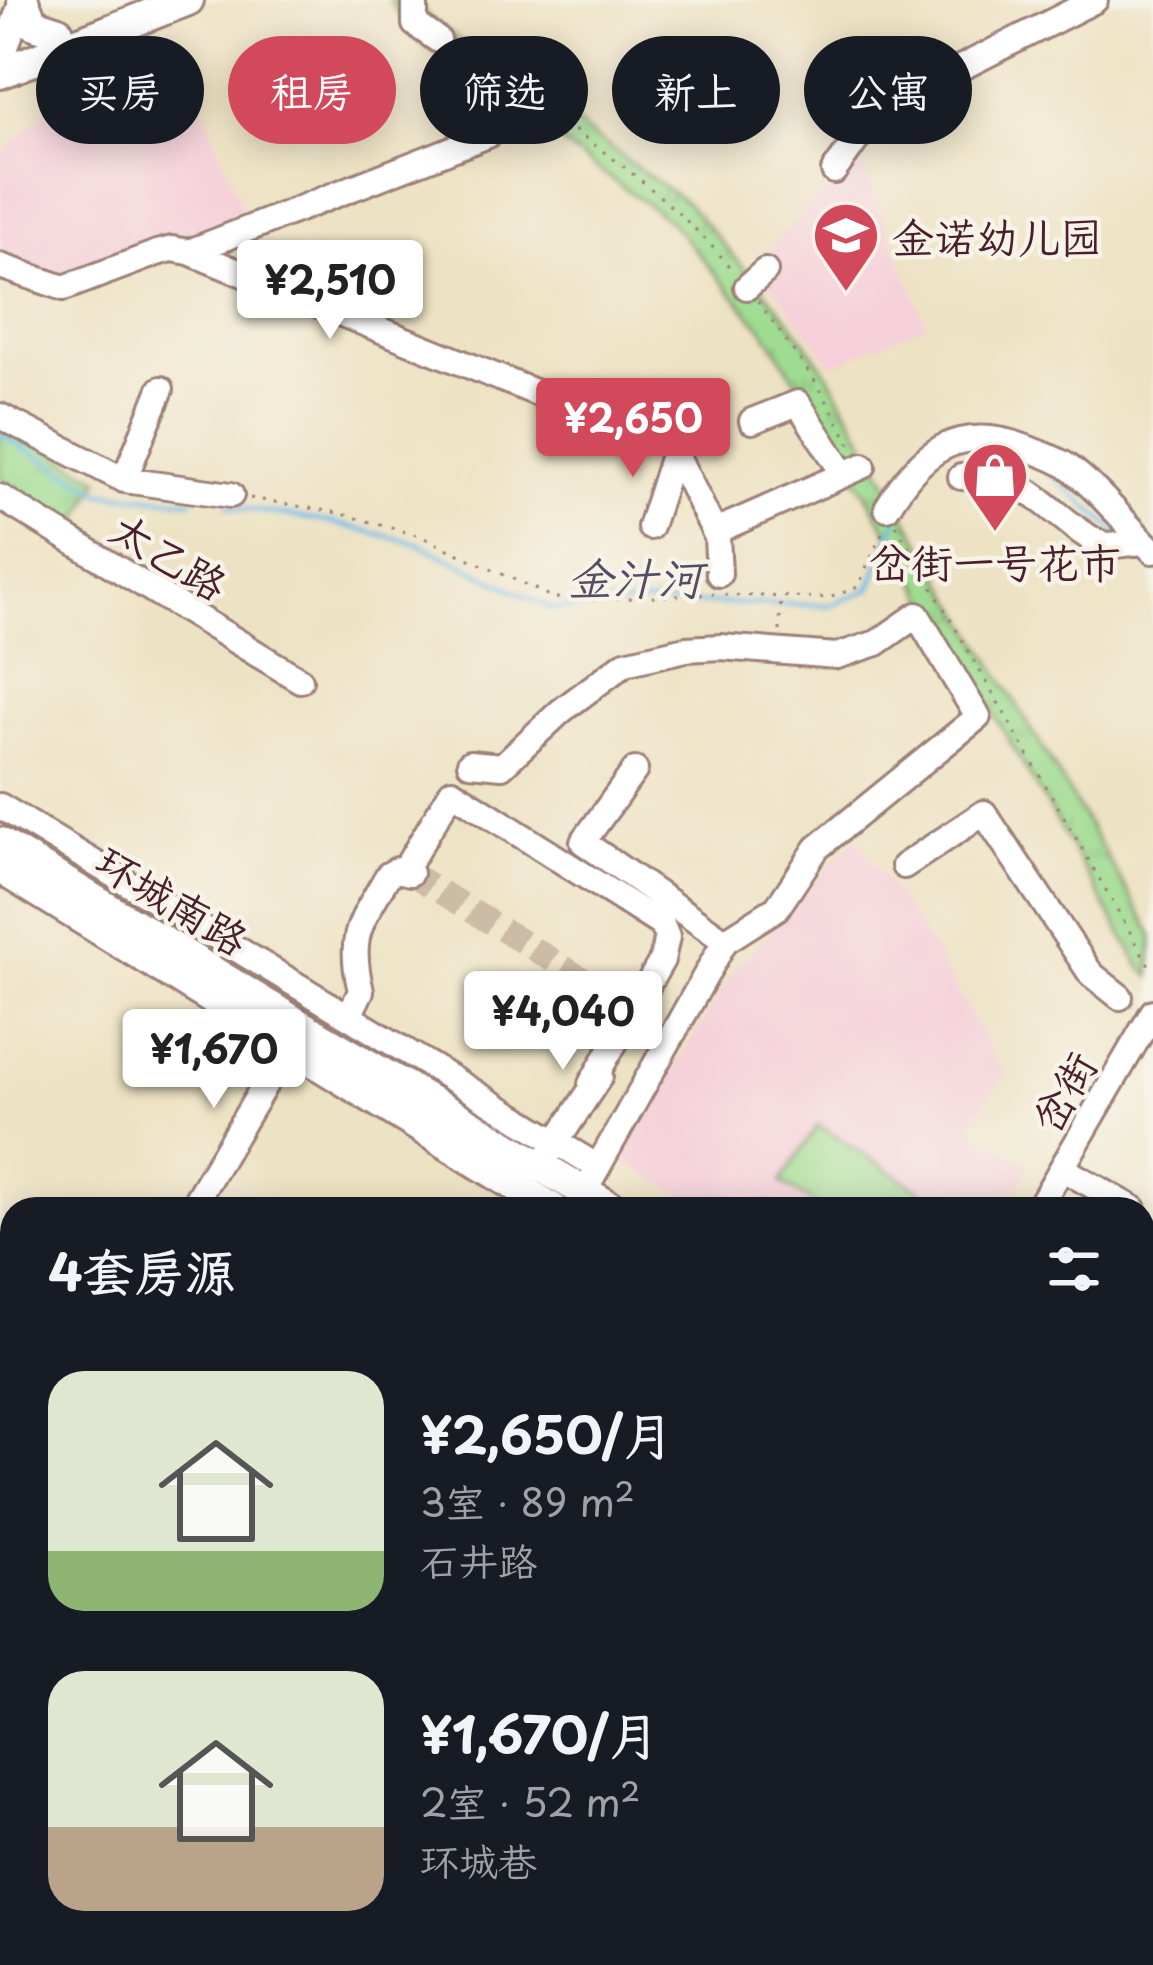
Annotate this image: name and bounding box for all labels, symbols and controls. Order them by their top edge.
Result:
chip: 买房 [36,36,204,144]
chip: 租房 [228,36,396,144]
chip: 筛选 [420,36,588,144]
chip: 新上 [612,36,780,144]
chip: 公寓 [804,36,972,144]
school or university icon: 金诺幼儿园 [811,200,881,294]
place label: 金诺幼儿园 [892,204,1102,267]
pin: ¥2,510 [232,240,428,342]
text: ¥2,510 [264,249,396,308]
pin: ¥2,650 [535,378,731,480]
text: ¥2,650 [563,387,703,446]
shop icon: 岔街一号花市 [960,440,1030,534]
street label: 太乙路 [100,496,240,614]
place label: 岔街一号花市 [869,529,1121,592]
water label: 金汁河 [567,542,709,610]
street label: 环城南路 [85,829,261,969]
pin: ¥4,040 [465,971,661,1073]
text: ¥4,040 [491,980,635,1039]
pin: ¥1,670 [116,1009,312,1111]
text: ¥1,670 [150,1018,278,1077]
street label: 岔街 [1014,1039,1110,1143]
text: 4套房源 [48,1231,236,1308]
icon: filters [1041,1236,1107,1302]
text: ¥2,650/月 [420,1394,674,1471]
icon: home [144,1419,288,1563]
text: 3室 · 89 m² [420,1471,635,1530]
text: 石井路 [420,1530,537,1589]
text: ¥1,670/月 [420,1694,660,1771]
icon: home [144,1719,288,1863]
text: 2室 · 52 m² [420,1771,641,1830]
text: 环城巷 [420,1830,537,1889]

